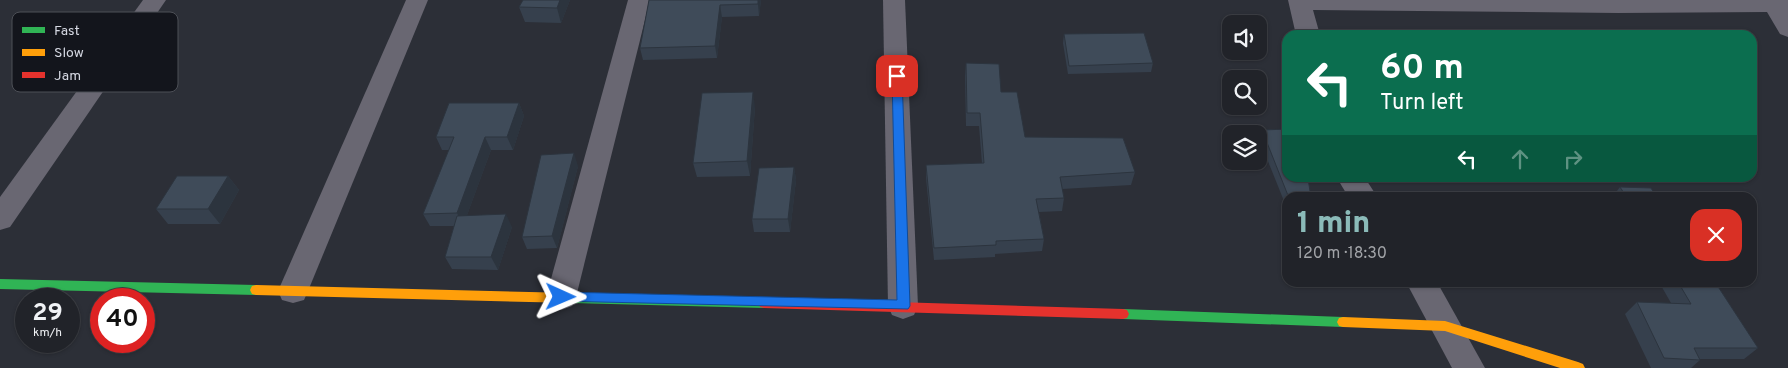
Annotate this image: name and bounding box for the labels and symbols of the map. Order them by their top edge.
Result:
legend [12,12,178,92]
text: Fast [54,23,80,40]
text: Slow [54,45,84,62]
pin [876,55,918,97]
text: Jam [54,68,81,85]
position arrow [534,270,586,322]
speed limit sign: 40 [90,288,155,353]

